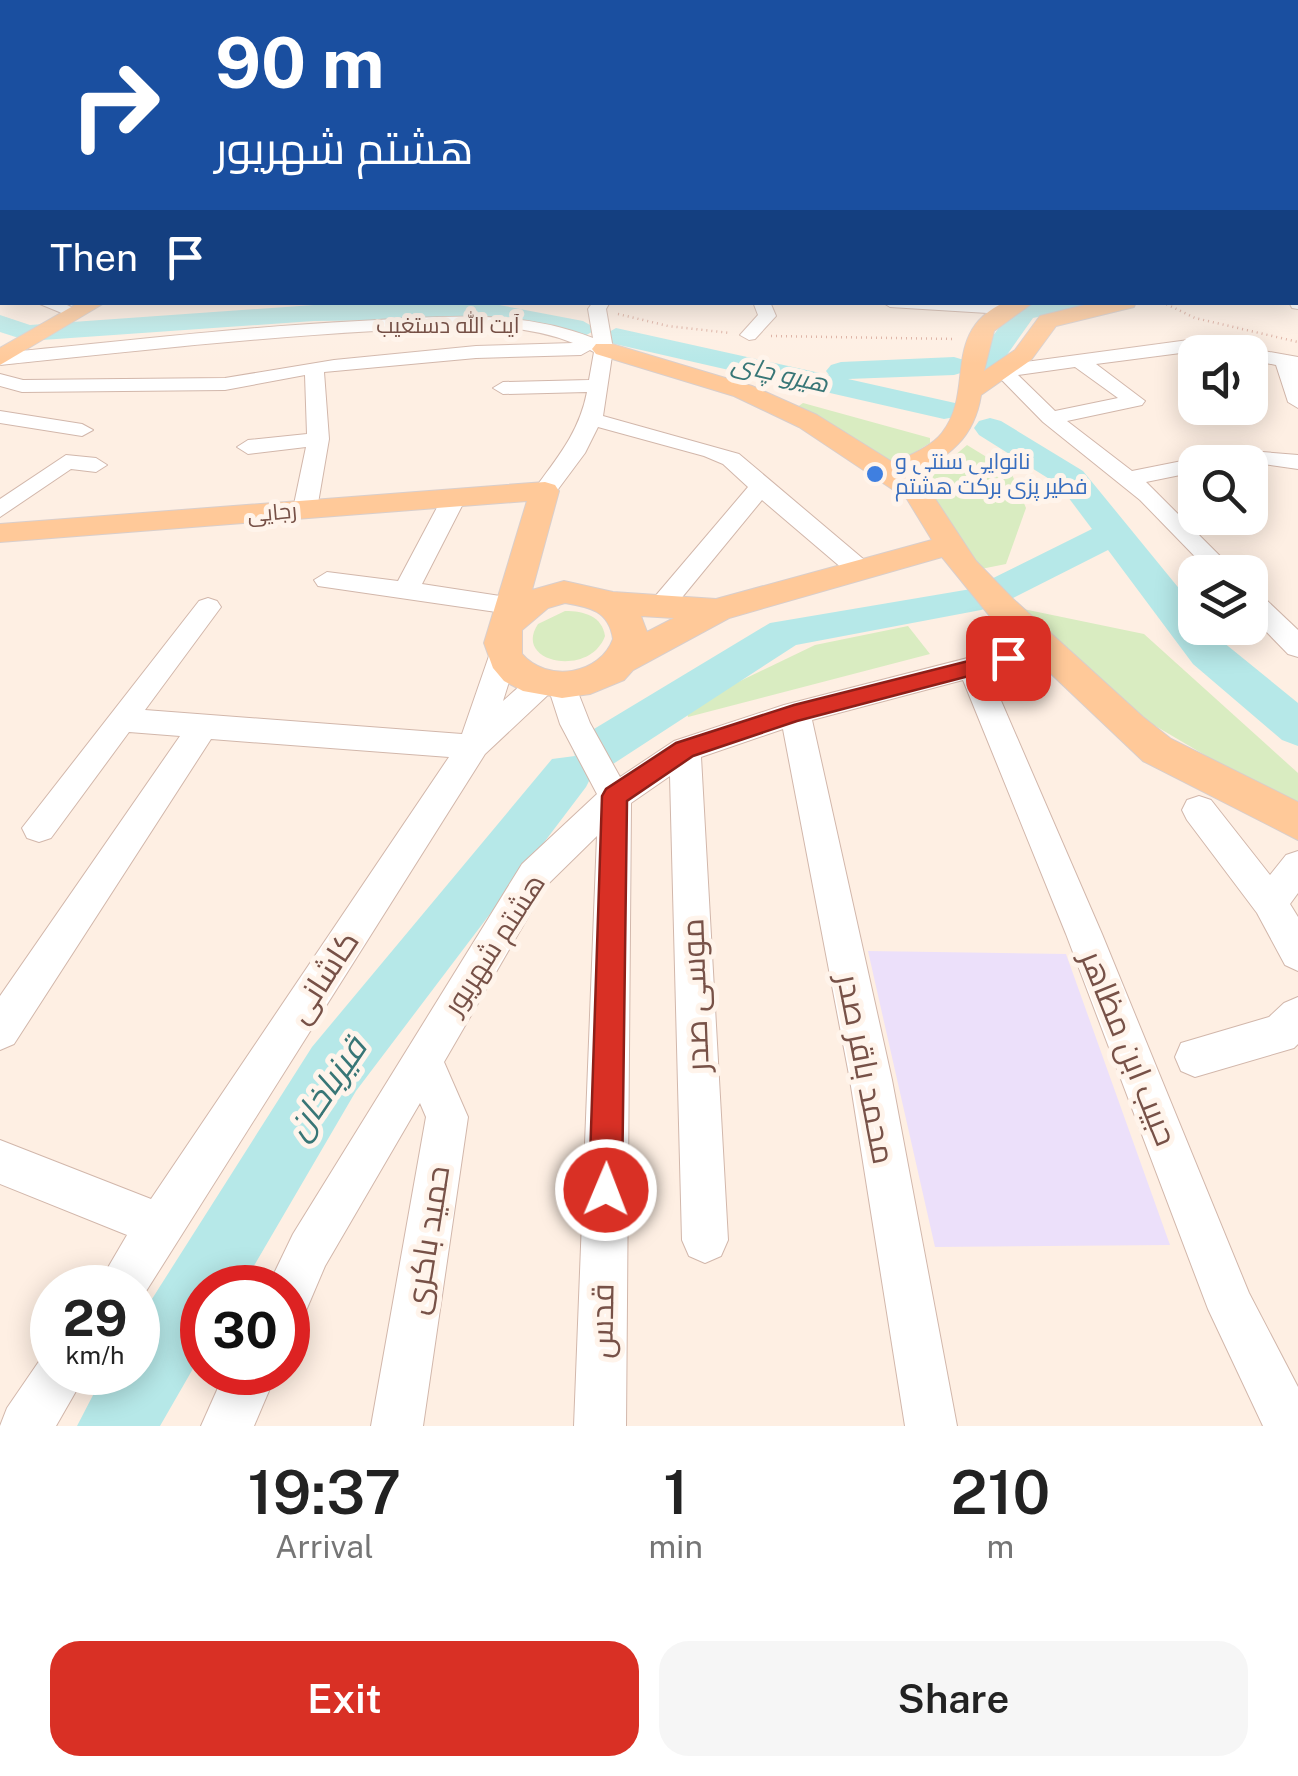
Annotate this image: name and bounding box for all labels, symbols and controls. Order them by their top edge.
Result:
text: 90 m [215,21,385,104]
icon: right [50,40,180,170]
text: هشتم شهریور [215,121,474,174]
icon: arrive [158,230,213,285]
text: Then [50,235,138,280]
street label: آیت الله دستغیب [376,311,520,338]
map controls [1178,335,1268,645]
button: sound [1178,335,1268,425]
water label: هیرو چای [728,347,831,401]
button: search [1178,445,1268,535]
place label: نانوایی سنتی و فطیر پزی برکت هشتم [895,448,1088,502]
marker: نانوایی سنتی و فطیر پزی برکت هشتم [864,463,886,485]
street label: رجایی [246,497,298,528]
button: layers [1178,555,1268,645]
pin [966,616,1051,701]
icon: arrive [981,631,1036,686]
street label: هشتم شهریور [435,867,555,1024]
street label: موسی صدر [673,918,717,1074]
street label: کاشانی [279,924,367,1030]
street label: حبیب ابن مظاهر [1072,943,1185,1151]
street label: محمد باقر صدر [830,969,903,1167]
water label: قیزباخان [277,1027,376,1147]
position arrow [554,1138,658,1242]
street label: حمید باکری [397,1163,457,1317]
speed limit sign: 30 [180,1265,310,1395]
street label: قدس [582,1283,622,1359]
text: 29 [63,1288,127,1347]
text: km/h [66,1340,124,1370]
text: 19:37 [248,1457,401,1528]
text: 1 [663,1457,688,1528]
text: 210 [950,1457,1050,1528]
text: Arrival [275,1528,374,1565]
text: min [649,1528,703,1565]
text: m [987,1528,1014,1565]
button: Exit [50,1641,639,1756]
button: Share [659,1641,1248,1756]

